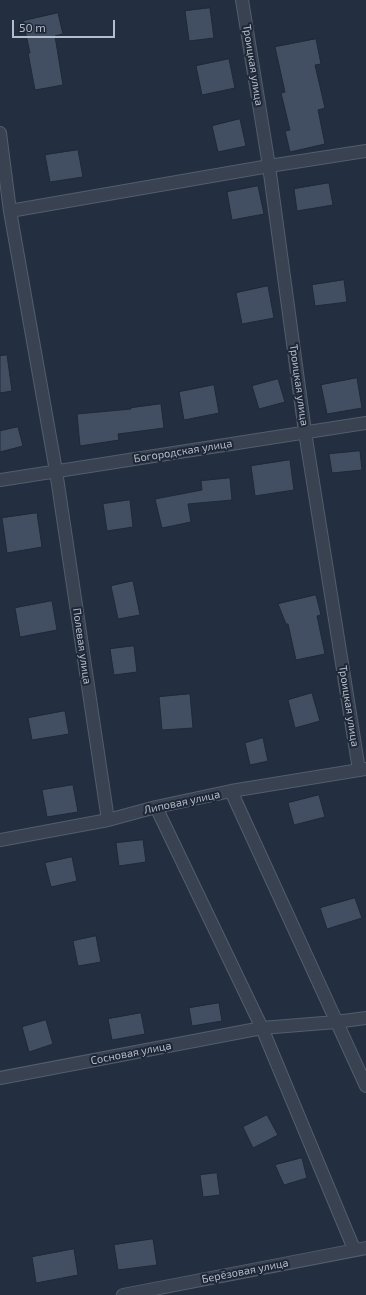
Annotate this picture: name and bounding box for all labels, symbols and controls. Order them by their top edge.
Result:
scale bar [14,12,117,38]
text: 50 m [19,20,46,34]
street label: Троицкая улица [240,23,266,107]
street label: Троицкая улица [287,343,311,427]
street label: Богородская улица [133,437,233,465]
street label: Полевая улица [70,607,94,685]
street label: Троицкая улица [336,664,362,748]
street label: Липовая улица [143,787,221,817]
street label: Сосновая улица [90,1039,172,1067]
street label: Берёзовая улица [201,1256,289,1286]

